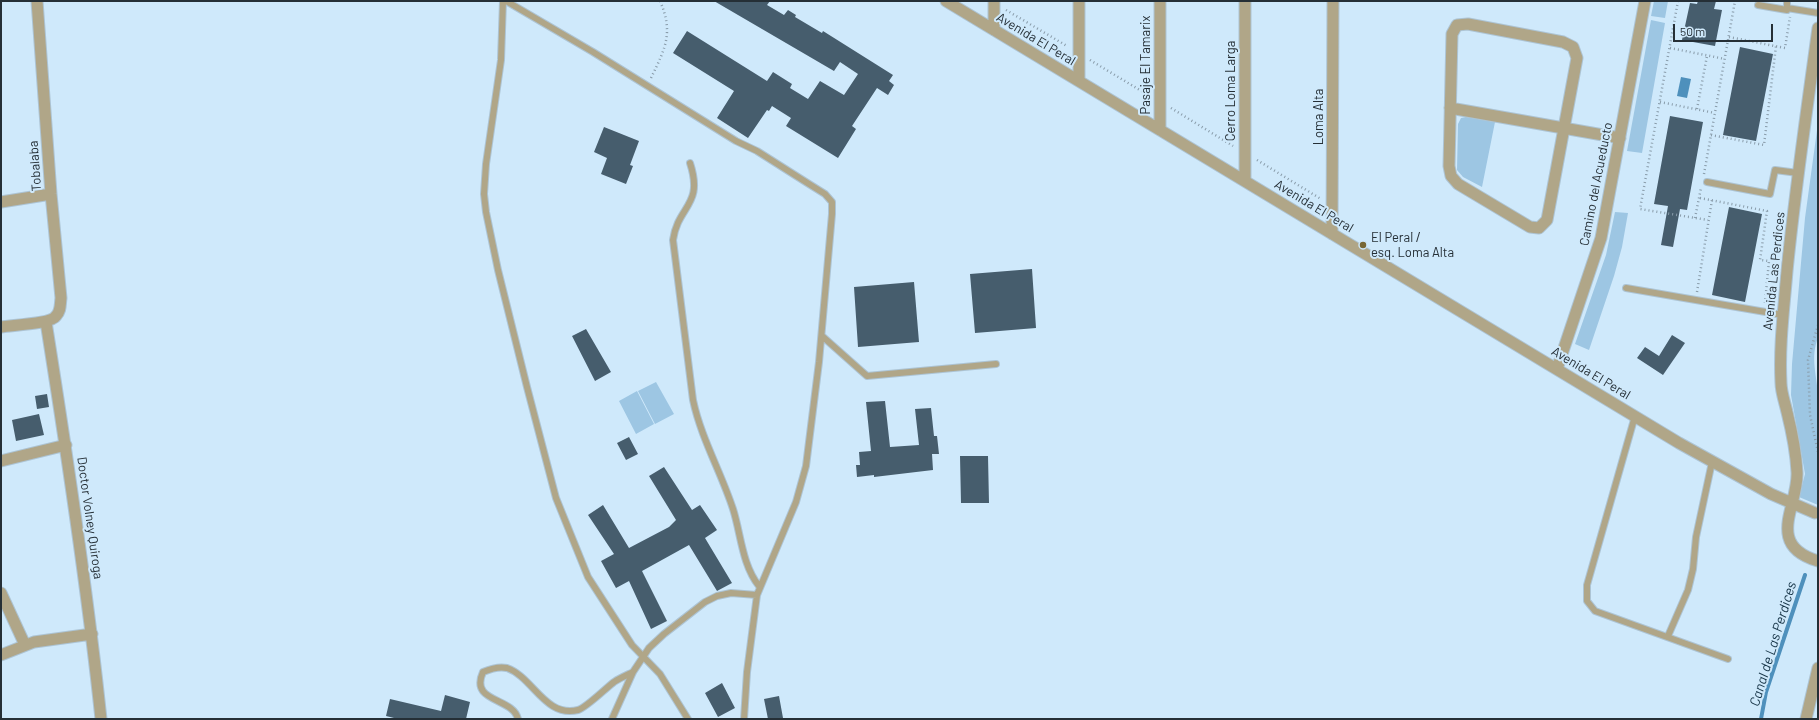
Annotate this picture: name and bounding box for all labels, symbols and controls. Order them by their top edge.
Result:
street label: Avenida El Peral [994,9,1078,69]
street label: Pasaje El Tamarix [1138,16,1154,114]
scale bar [1675,16,1775,42]
text: 50 m [1680,24,1705,38]
street label: Cerro Loma Larga [1223,41,1239,141]
street label: Loma Alta [1311,89,1327,145]
street label: Camino del Acueducto [1576,121,1616,247]
street label: Tobalaba [25,140,45,192]
street label: Avenida El Peral [1272,176,1356,236]
street label: Avenida Las Perdices [1760,211,1788,331]
place label: El Peral / esq. Loma Alta [1371,230,1454,261]
marker: El Peral / esq. Loma Alta [1358,240,1368,250]
street label: Avenida El Peral [1549,343,1633,403]
street label: Doctor Volney Quiroga [74,456,106,580]
water label: Canal de Las Perdices [1746,580,1800,708]

